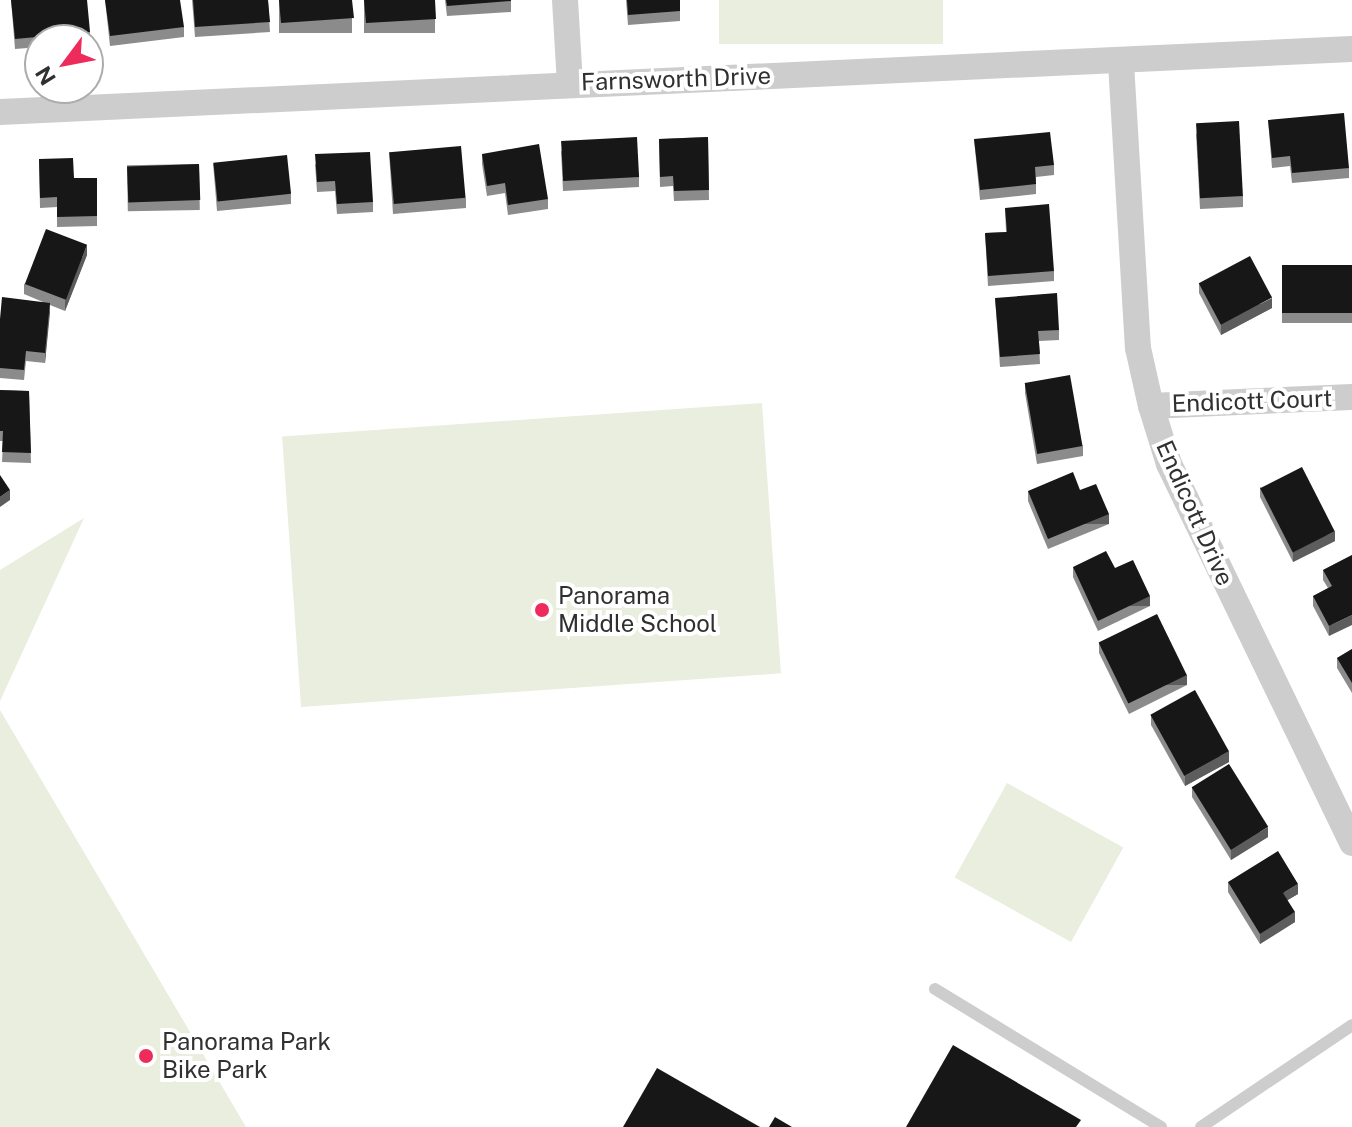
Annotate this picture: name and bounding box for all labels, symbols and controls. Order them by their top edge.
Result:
north arrow [24,24,104,104]
text: N [30,61,61,90]
street label: Farnsworth Drive [581,61,771,97]
street label: Endicott Court [1171,384,1333,418]
street label: Endicott Drive [1150,436,1240,590]
place label: Panorama Middle School [558,582,717,638]
marker: Panorama Middle School [533,601,551,619]
place label: Panorama Park Bike Park [162,1028,331,1084]
marker: Panorama Park Bike Park [137,1047,155,1065]

